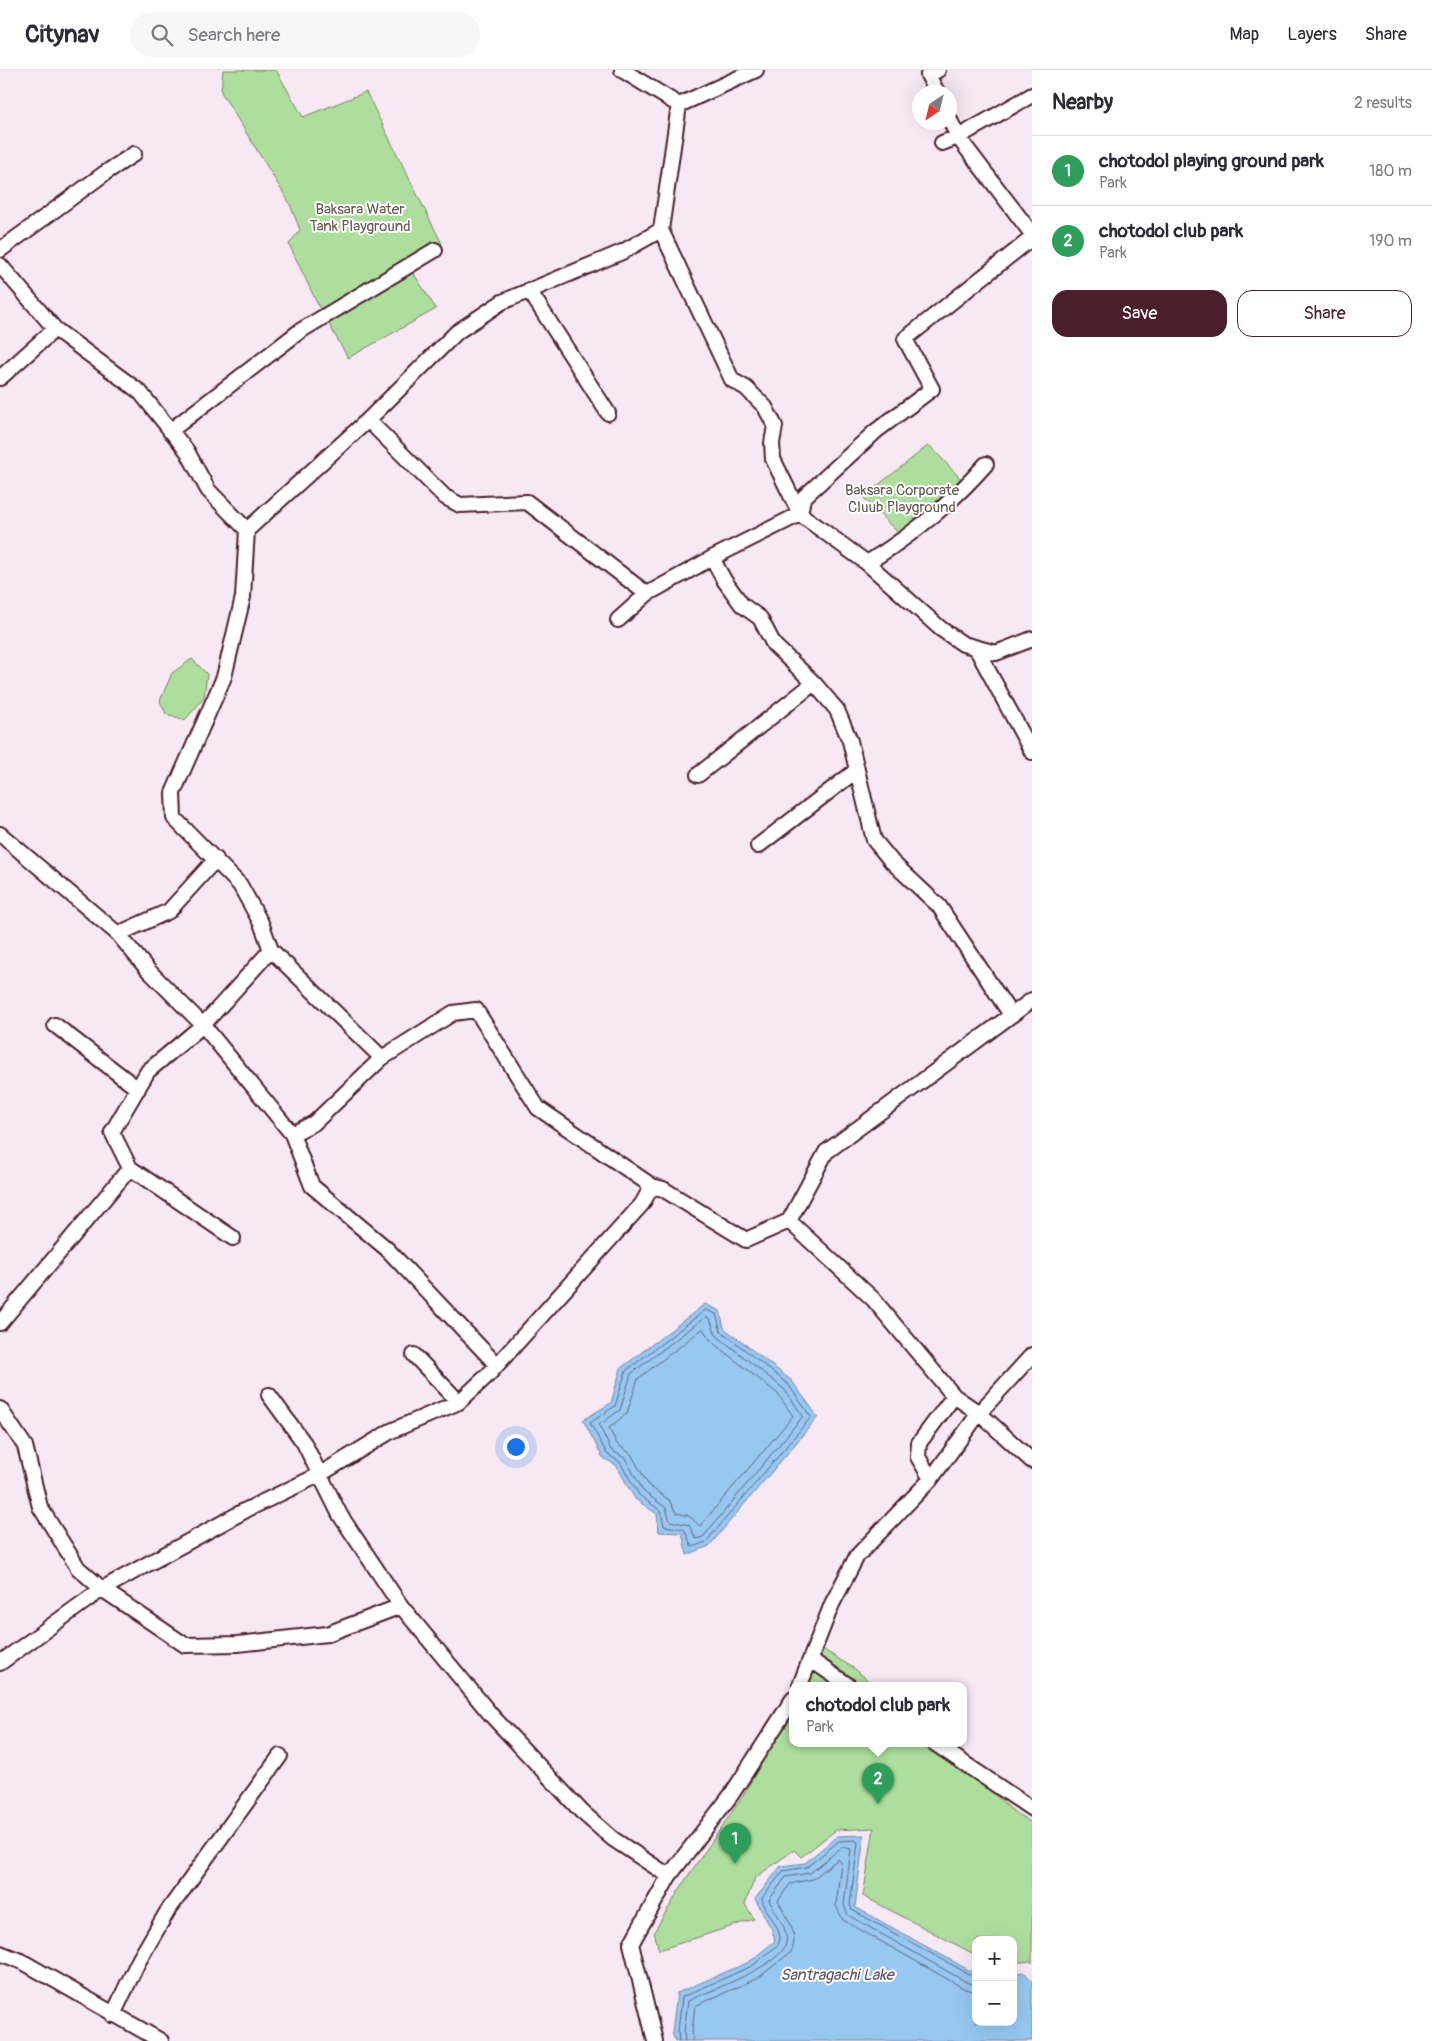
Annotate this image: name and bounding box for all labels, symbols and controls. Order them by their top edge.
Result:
search box [130,12,480,57]
text: Citynav [25,20,100,49]
icon: search [148,21,176,49]
text: Search here [188,23,280,47]
text: Map [1230,23,1259,46]
text: Layers [1287,23,1337,46]
text: Share [1365,23,1407,46]
north arrow [912,85,957,130]
text: Nearby [1052,89,1113,116]
text: 2 results [1354,93,1412,113]
text: chotodol playing ground park [1099,149,1324,173]
text: 1 [1065,161,1071,181]
text: 180 m [1369,161,1412,181]
text: Park [1099,173,1127,193]
park label: Baksara Water Tank Playground [309,200,411,236]
text: chotodol club park [1099,219,1243,243]
text: 2 [1064,231,1072,251]
text: 190 m [1369,231,1412,251]
text: Park [1099,243,1127,263]
button: Save [1052,290,1227,337]
button: Share [1237,290,1412,337]
park label: Baksara Corporate Cluub Playground [845,481,960,517]
your location [503,1434,529,1460]
popup [789,1682,967,1747]
text: chotodol club park [806,1693,950,1717]
text: Park [806,1717,834,1737]
pin: 2 [862,1763,894,1804]
pin: 1 [719,1823,751,1864]
map controls [972,1936,1017,2026]
button: + [972,1936,1017,1981]
water label: Santragachi Lake [780,1965,896,1985]
button: − [972,1981,1017,2026]

